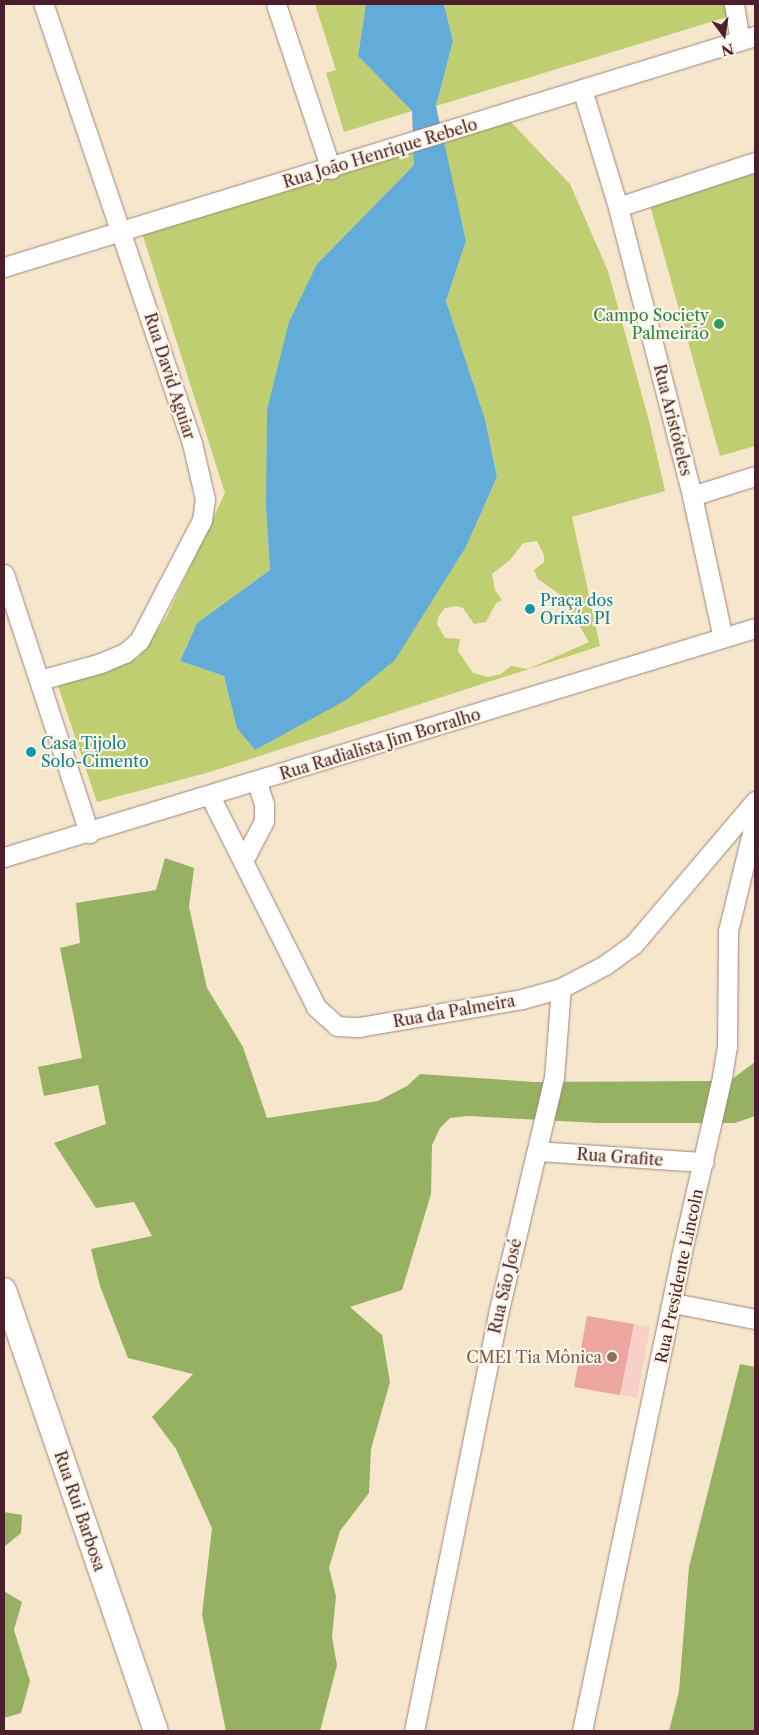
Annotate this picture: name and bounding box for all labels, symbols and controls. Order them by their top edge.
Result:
north arrow [699,10,749,60]
text: N [720,39,736,60]
street label: Rua João Henrique Rebelo [280,114,480,192]
place label: Campo Society Palmeirão [593,305,709,343]
street label: Rua David Aguiar [140,310,200,442]
marker: Campo Society Palmeirão [713,318,725,330]
street label: Rua Aristóteles [650,362,696,478]
place label: Praça dos Orixás PI [540,590,613,628]
marker: Praça dos Orixás PI [524,603,536,615]
street label: Rua Radialista Jim Borralho [277,704,483,784]
place label: Casa Tijolo Solo-Cimento [41,733,149,771]
marker: Casa Tijolo Solo-Cimento [25,746,37,758]
street label: Rua da Palmeira [391,991,517,1031]
street label: Rua Grafite [576,1144,664,1170]
street label: Rua Presidente Lincoln [651,1187,707,1365]
street label: Rua São José [485,1236,525,1336]
place label: CMEI Tia Mônica [466,1347,602,1367]
marker: CMEI Tia Mônica [606,1351,618,1363]
street label: Rua Rui Barbosa [50,1448,110,1574]

